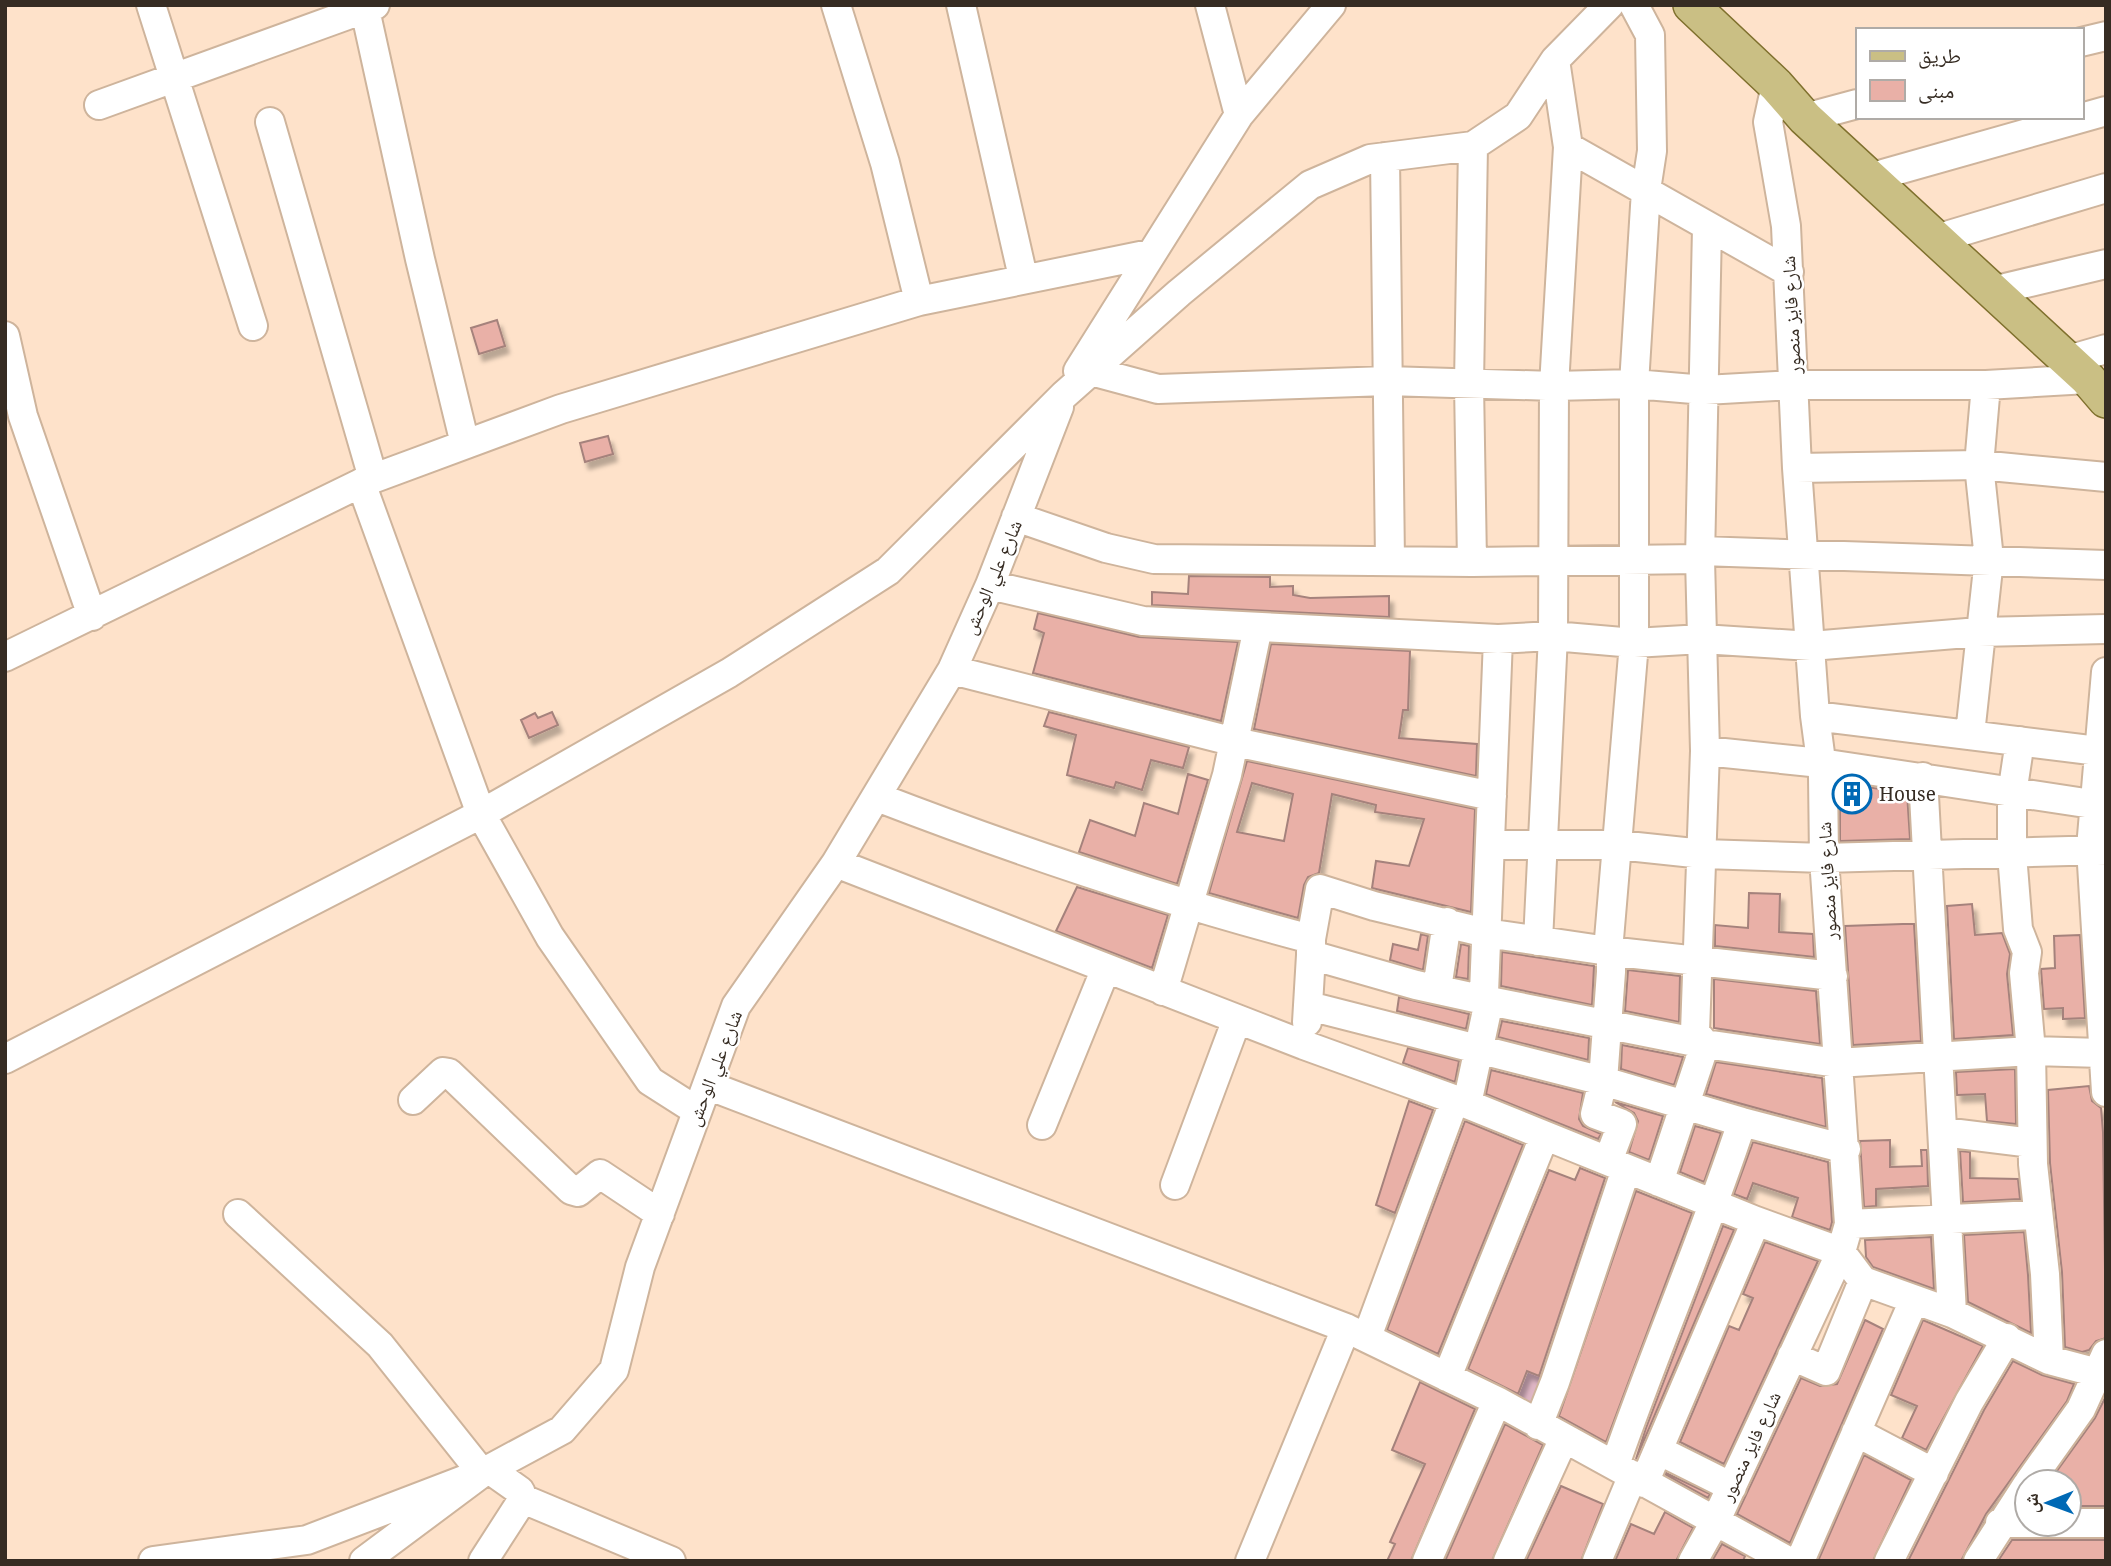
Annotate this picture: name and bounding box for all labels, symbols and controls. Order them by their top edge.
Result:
legend [1856,28,2083,119]
text: طريق [1918,41,1961,69]
text: مبنى [1918,76,1954,104]
street label: شارع فايز منصور [1775,255,1807,376]
street label: شارع علي الوحش [956,516,1030,639]
building icon: House [1831,773,1873,815]
place label: House [1879,781,1936,807]
street label: شارع فايز منصور [1811,821,1843,942]
street label: شارع علي الوحش [680,1006,751,1131]
street label: شارع فايز منصور [1713,1387,1787,1506]
north arrow [2013,1468,2083,1538]
text: ش [2018,1493,2044,1514]

